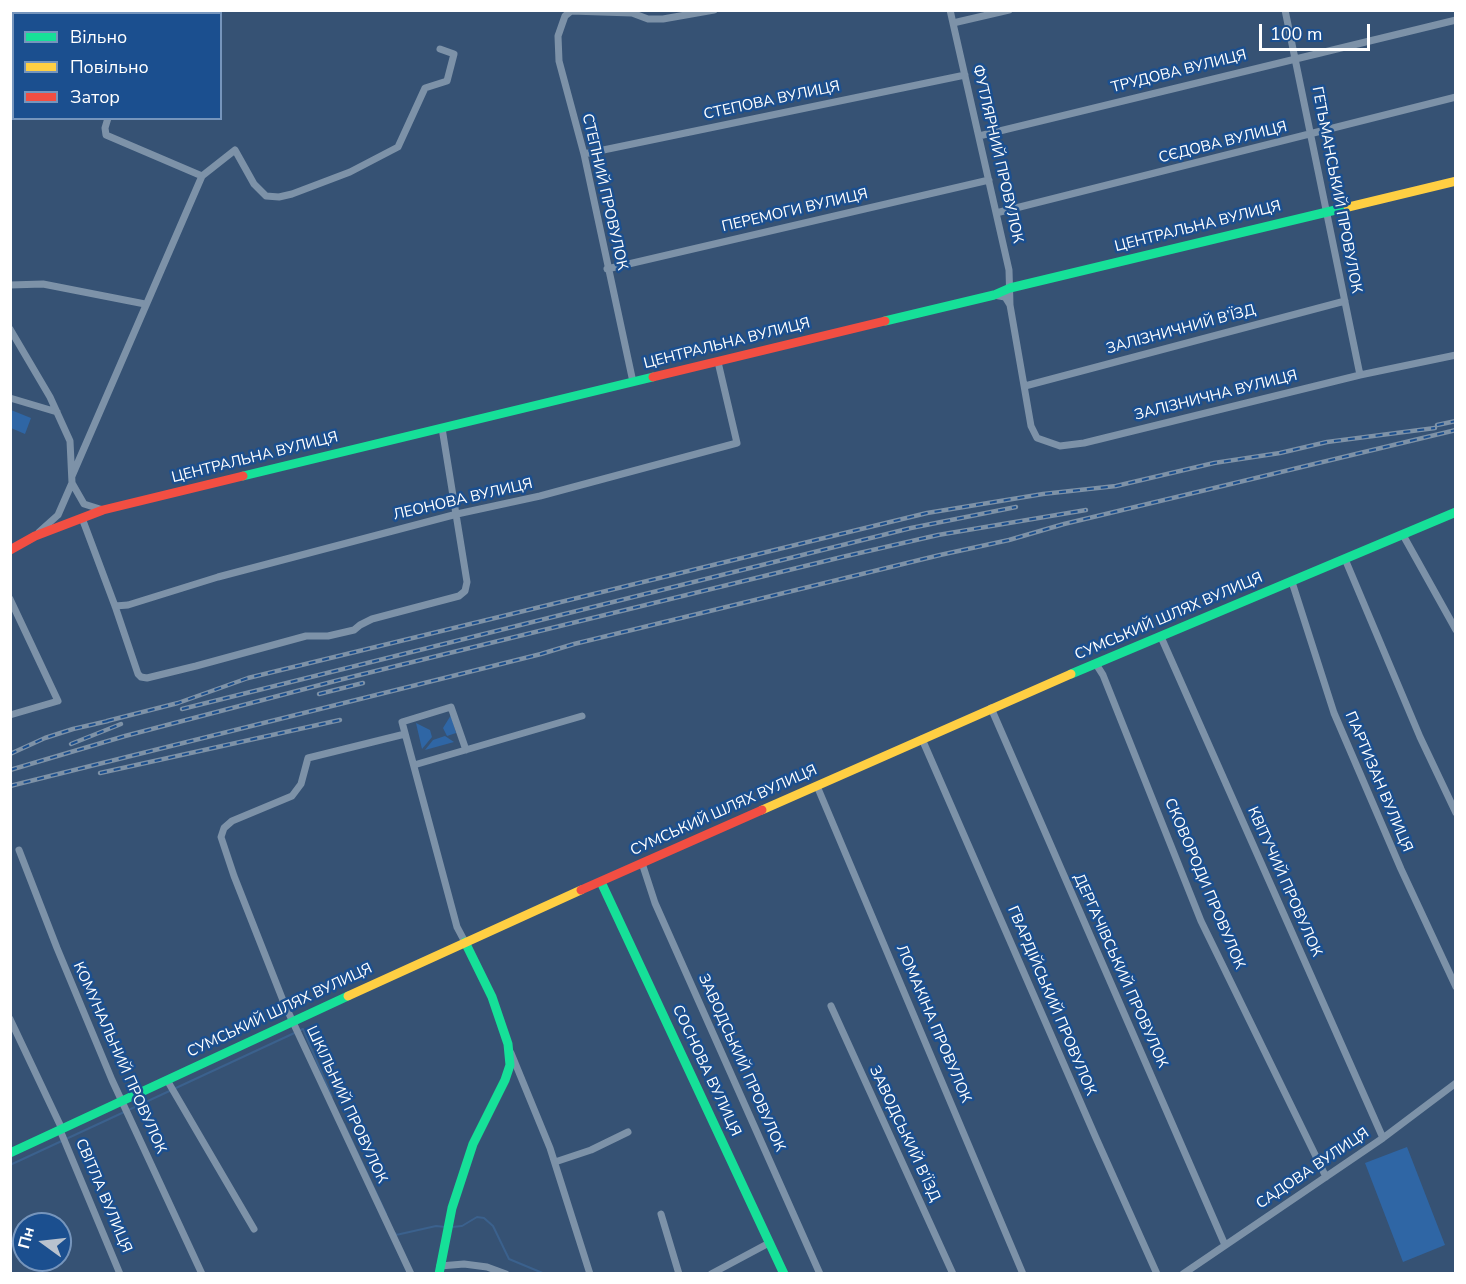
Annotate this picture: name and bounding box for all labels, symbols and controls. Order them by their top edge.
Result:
legend [12,12,222,120]
scale bar [1262,12,1373,50]
text: 100 m [1270,22,1322,46]
text: Вільно [70,25,127,49]
street label: ТРУДОВА ВУЛИЦЯ [1110,46,1248,98]
text: Повільно [70,55,149,79]
street label: ФУТЛЯРНИЙ ПРОВУЛОК [968,63,1026,245]
street label: СТЕПОВА ВУЛИЦЯ [702,78,842,124]
text: Затор [70,85,120,109]
street label: ГЕТЬМАНСЬКИЙ ПРОВУЛОК [1307,85,1365,295]
street label: СТЕПНИЙ ПРОВУЛОК [577,112,631,272]
street label: СЄДОВА ВУЛИЦЯ [1157,118,1289,168]
street label: ПЕРЕМОГИ ВУЛИЦЯ [720,185,870,237]
street label: ЦЕНТРАЛЬНА ВУЛИЦЯ [1113,198,1283,256]
street label: ЗАЛІЗНИЧНИЙ В’ЇЗД [1104,301,1258,359]
street label: ЦЕНТРАЛЬНА ВУЛИЦЯ [642,315,812,373]
street label: ЗАЛІЗНИЧНА ВУЛИЦЯ [1133,367,1299,425]
street label: ЦЕНТРАЛЬНА ВУЛИЦЯ [170,429,340,487]
street label: ЛЕОНОВА ВУЛИЦЯ [392,475,534,525]
street label: СУМСЬКИЙ ШЛЯХ ВУЛИЦЯ [1072,569,1266,665]
street label: ПАРТИЗАН ВУЛИЦЯ [1340,709,1416,855]
street label: СУМСЬКИЙ ШЛЯХ ВУЛИЦЯ [628,762,820,860]
street label: СКОВОРОДИ ПРОВУЛОК [1160,796,1248,972]
street label: КВІТУЧИЙ ПРОВУЛОК [1243,804,1325,960]
street label: ДЕРГАЧІВСЬКИЙ ПРОВУЛОК [1069,871,1171,1071]
street label: ГВАРДІЙСЬКИЙ ПРОВУЛОК [1003,904,1099,1098]
street label: ЛОМАКІНА ПРОВУЛОК [892,942,974,1106]
street label: КОМУНАЛЬНИЙ ПРОВУЛОК [68,959,170,1157]
street label: СУМСЬКИЙ ШЛЯХ ВУЛИЦЯ [185,960,375,1062]
street label: ЗАВОДСЬКИЙ ПРОВУЛОК [694,971,788,1155]
street label: СОСНОВА ВУЛИЦЯ [668,1003,744,1139]
street label: ШКІЛЬНИЙ ПРОВУЛОК [302,1023,390,1187]
street label: ЗАВОДСЬКИЙ В’ЇЗД [865,1063,943,1205]
street label: САДОВА ВУЛИЦЯ [1253,1125,1373,1213]
street label: СВІТЛА ВУЛИЦЯ [71,1136,135,1256]
north arrow [12,1212,72,1272]
text: Пн [13,1224,40,1251]

